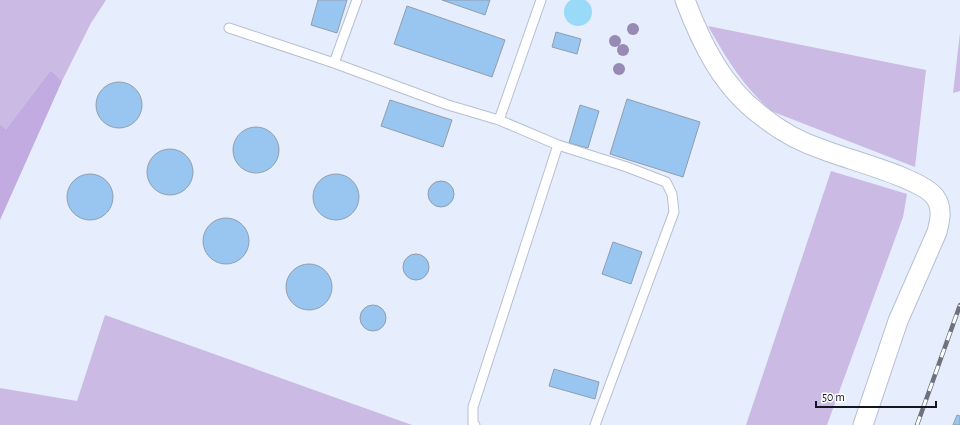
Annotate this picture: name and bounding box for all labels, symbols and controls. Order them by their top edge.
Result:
scale bar [816,383,936,409]
text: 50 m [822,391,845,403]

